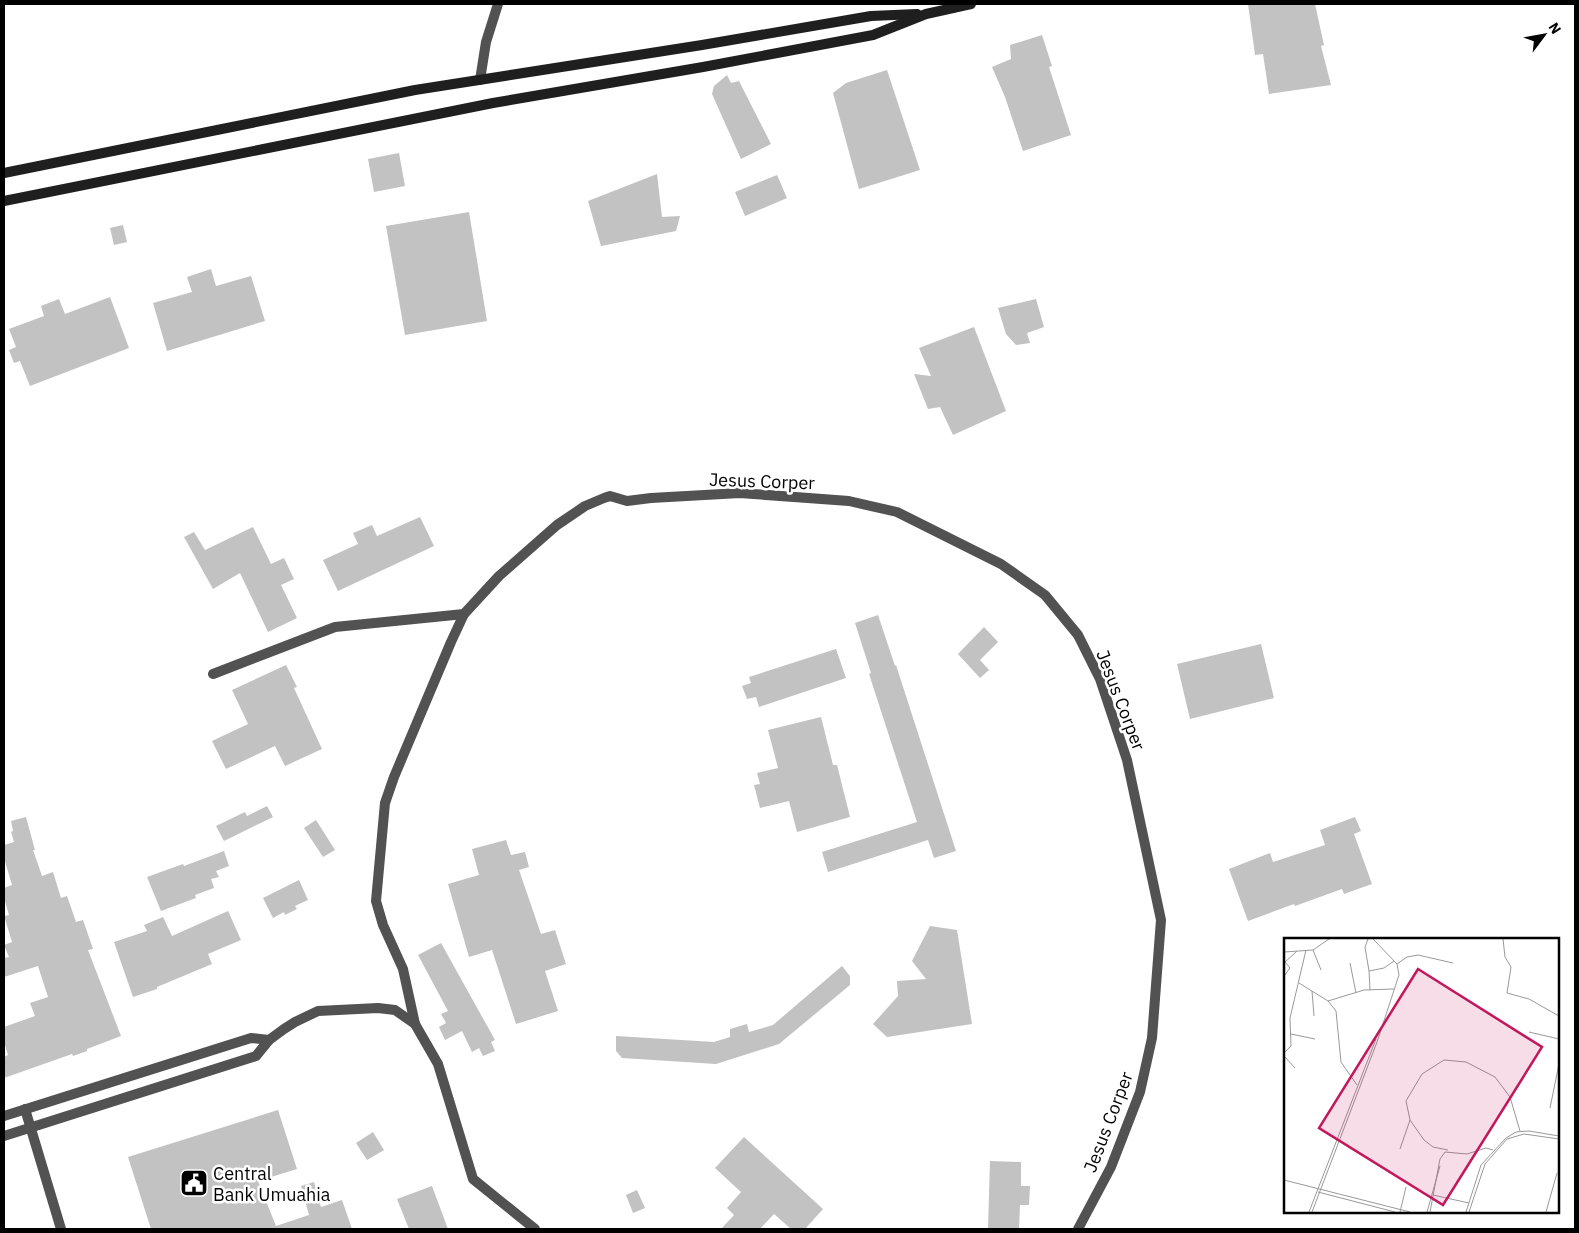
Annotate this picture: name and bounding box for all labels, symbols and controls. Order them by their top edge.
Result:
north arrow [1519,10,1569,60]
text: N [1545,19,1565,37]
street label: Jesus Corper [709,468,816,494]
street label: Jesus Corper [1091,646,1151,754]
inset map [1284,938,1559,1213]
street label: Jesus Corper [1078,1068,1138,1176]
place label: Central Bank Umuahia [213,1162,331,1206]
public building icon: Central Bank Umuahia [179,1168,209,1198]

